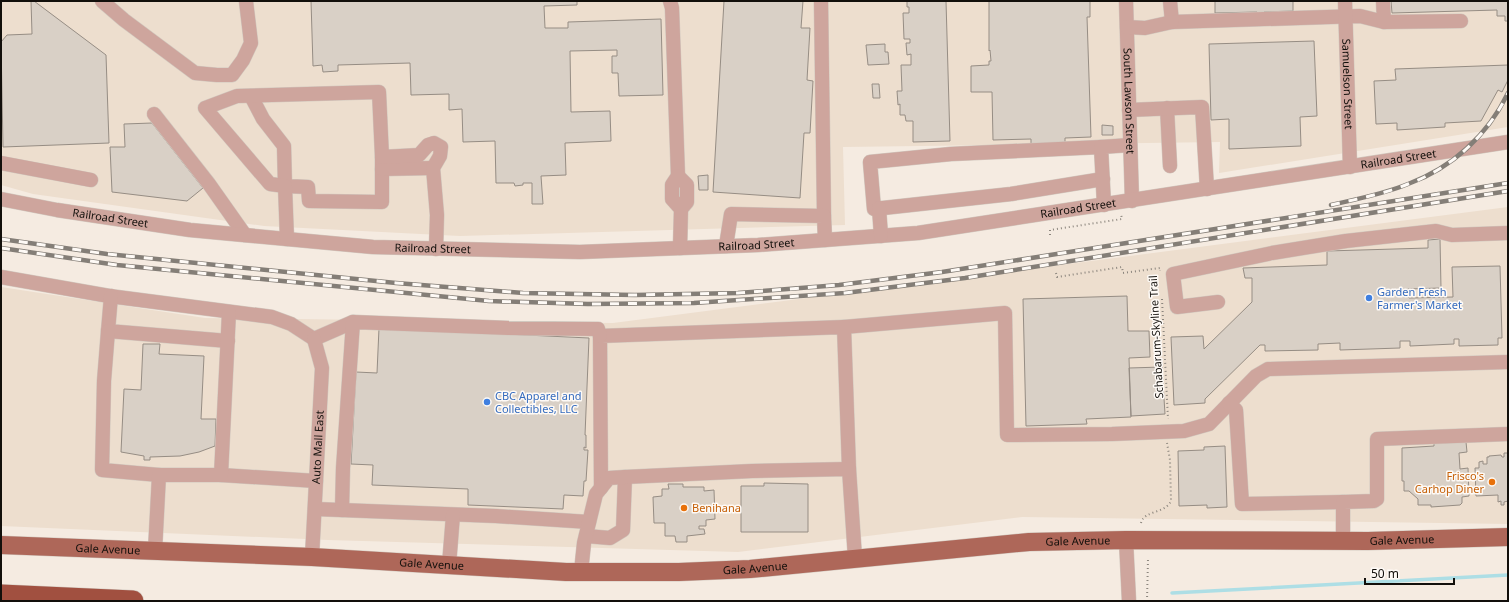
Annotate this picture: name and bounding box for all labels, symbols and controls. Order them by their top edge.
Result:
street label: Samuelson Street [1339,38,1357,130]
street label: South Lawson Street [1120,48,1139,154]
street label: Railroad Street [1359,145,1437,172]
street label: Railroad Street [1039,195,1117,221]
street label: Railroad Street [72,204,149,231]
street label: Railroad Street [718,234,795,254]
street label: Railroad Street [394,240,471,256]
street label: Schabarum-Skyline Trail [1145,275,1166,399]
place label: Garden Fresh Farmer's Market [1377,284,1462,312]
marker: Garden Fresh Farmer's Market [1364,293,1374,303]
place label: CBC Apparel and Collectibles, LLC [495,388,582,416]
marker: CBC Apparel and Collectibles, LLC [482,397,492,407]
street label: Auto Mall East [308,410,327,484]
place label: Frisco's Carhop Diner [1415,468,1484,496]
marker: Frisco's Carhop Diner [1487,477,1497,487]
place label: Benihana [692,500,741,515]
marker: Benihana [679,503,689,513]
street label: Gale Avenue [1369,531,1435,548]
street label: Gale Avenue [1045,532,1110,549]
street label: Gale Avenue [75,540,141,557]
street label: Gale Avenue [399,554,464,573]
street label: Gale Avenue [723,557,788,577]
scale bar [1365,560,1454,586]
text: 50 m [1371,565,1399,582]

